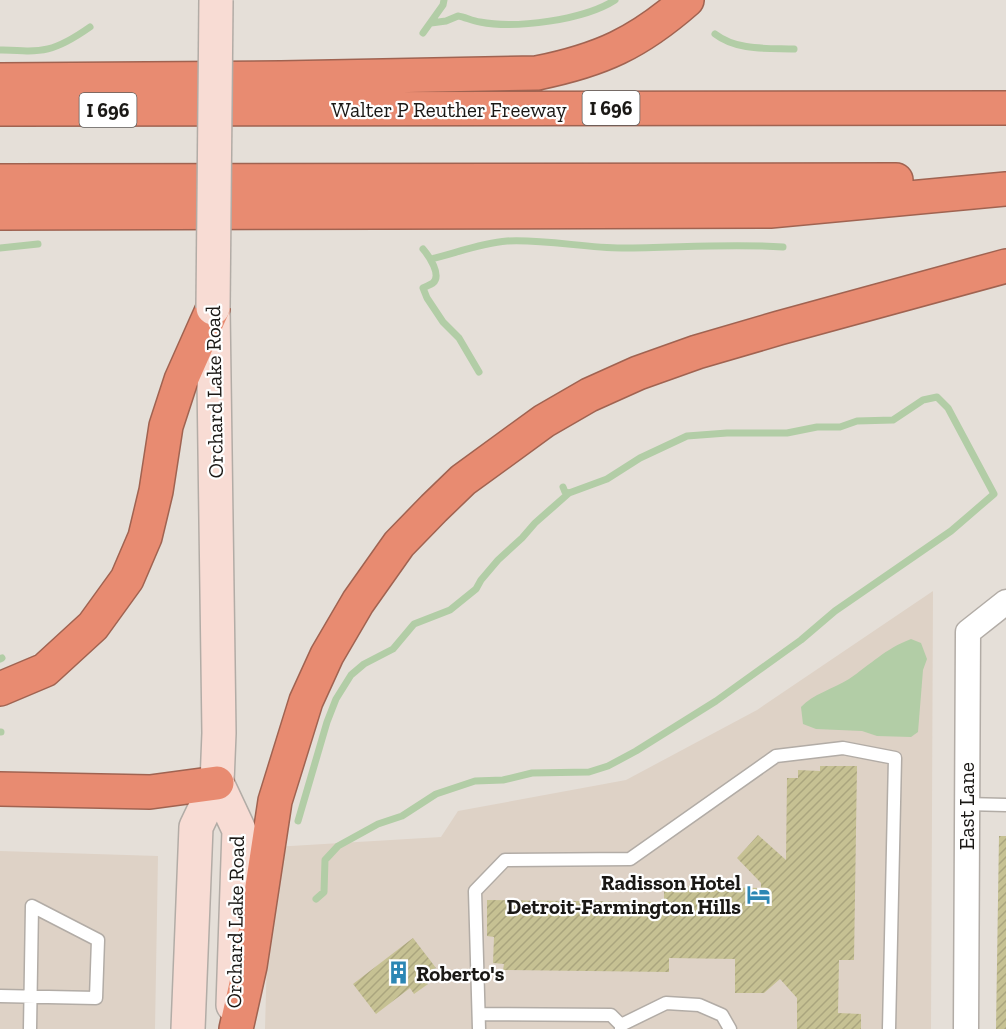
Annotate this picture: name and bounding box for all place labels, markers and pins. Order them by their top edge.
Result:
place label: Radisson Hotel Detroit-Farmington Hills [507,870,741,919]
hotel icon: Radisson Hotel Detroit-Farmington Hills [746,881,772,907]
building icon: Roberto's [385,960,411,986]
place label: Roberto's [416,961,505,986]

